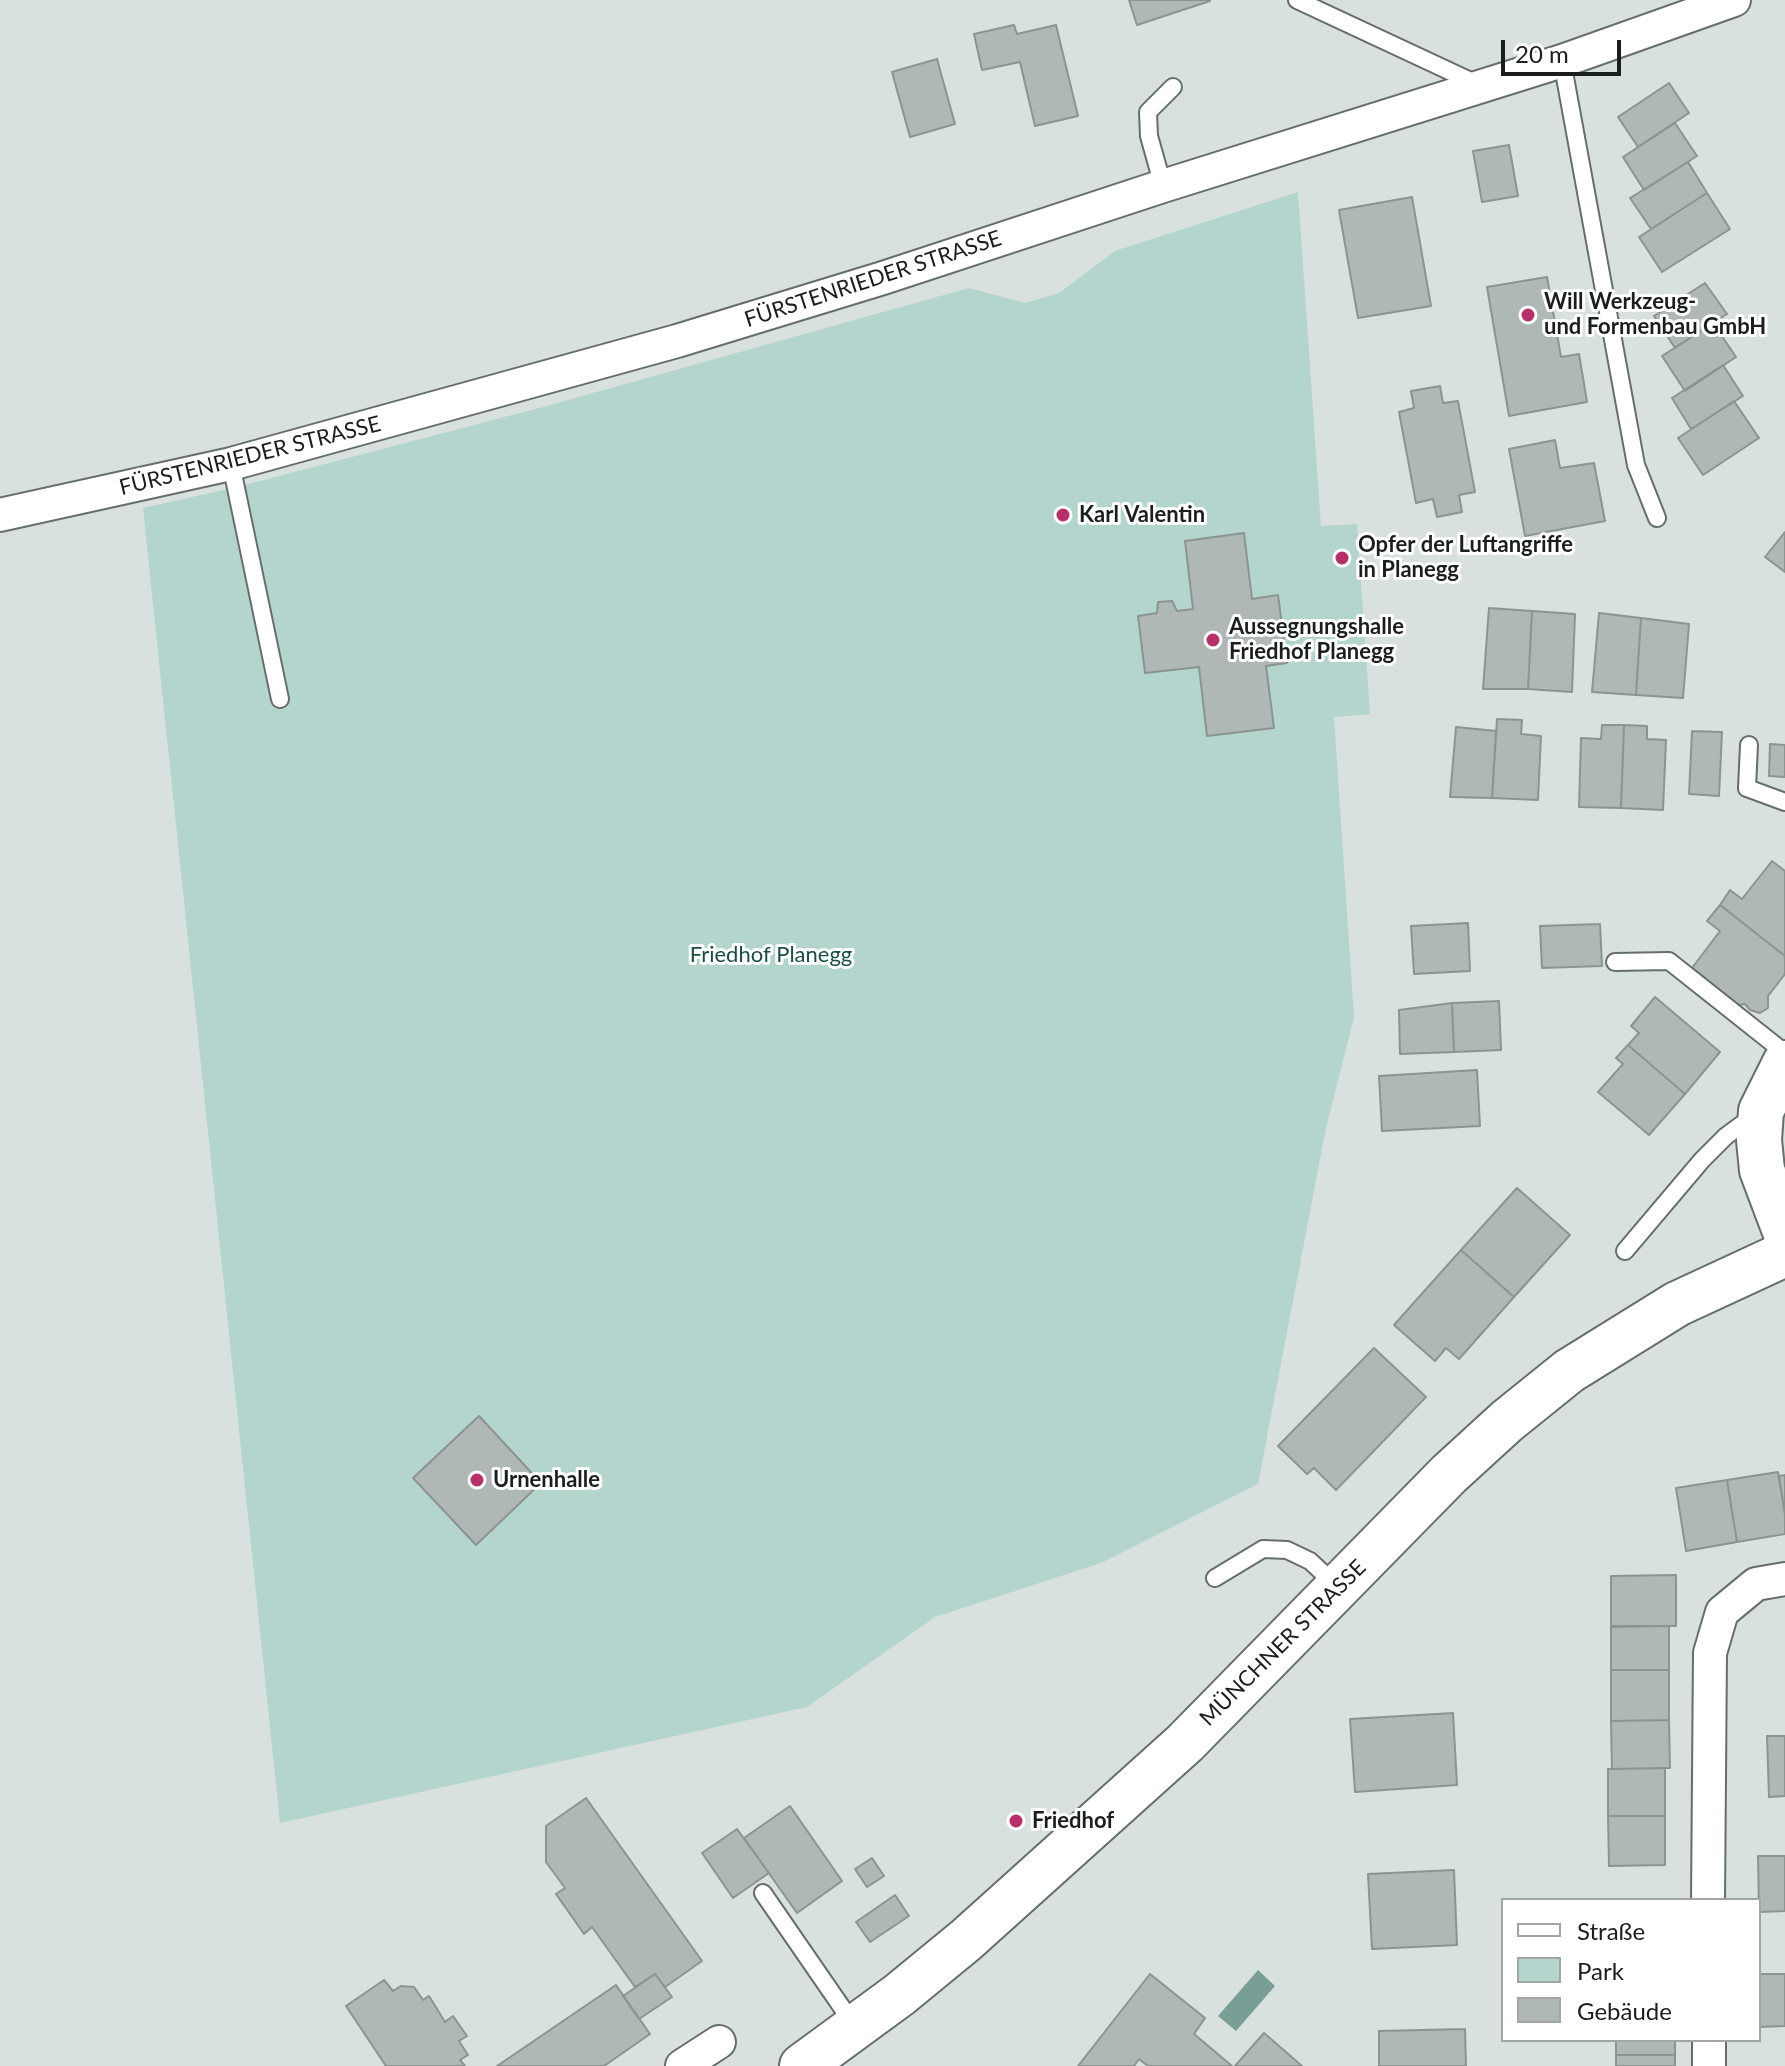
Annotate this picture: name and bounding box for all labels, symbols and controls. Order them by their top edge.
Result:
scale bar [1505,24,1625,74]
text: 20 m [1515,39,1569,68]
street label: FÜRSTENRIEDER STRASSE [741,225,1005,333]
place label: Will Werkzeug- und Formenbau GmbH [1544,289,1766,340]
marker: Will Werkzeug- und Formenbau GmbH [1519,306,1537,324]
street label: FÜRSTENRIEDER STRASSE [117,411,383,501]
place label: Karl Valentin [1079,502,1205,528]
marker: Karl Valentin [1054,506,1072,524]
place label: Opfer der Luftangriffe in Planegg [1358,532,1573,584]
marker: Opfer der Luftangriffe in Planegg [1333,549,1351,567]
place label: Aussegnungshalle Friedhof Planegg [1229,614,1404,666]
marker: Aussegnungshalle Friedhof Planegg [1204,631,1222,649]
park label: Friedhof Planegg [690,942,852,968]
place label: Urnenhalle [493,1467,600,1493]
marker: Urnenhalle [468,1471,486,1489]
street label: MÜNCHNER STRASSE [1194,1554,1372,1732]
place label: Friedhof [1032,1808,1114,1834]
marker: Friedhof [1007,1812,1025,1830]
legend [1501,1898,1761,2042]
text: Straße [1577,1916,1645,1945]
text: Park [1577,1956,1624,1985]
text: Gebäude [1577,1996,1672,2025]

